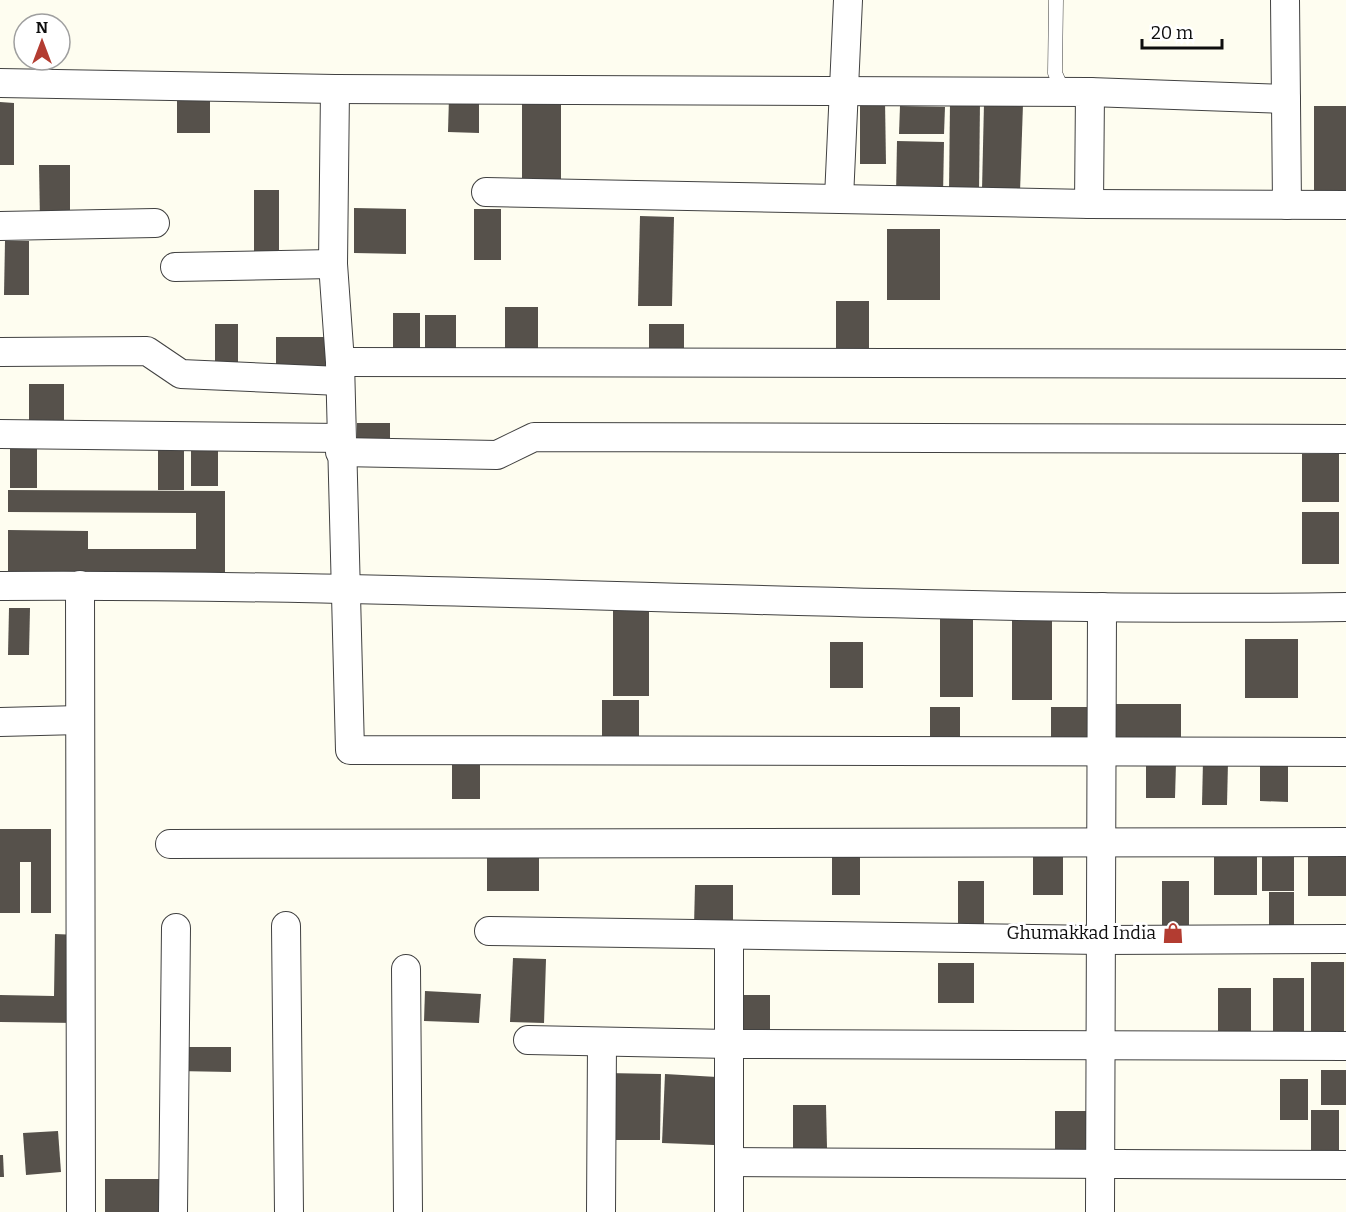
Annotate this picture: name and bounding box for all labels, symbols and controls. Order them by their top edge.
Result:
north arrow [12,12,72,72]
scale bar [1142,12,1222,50]
text: N [36,18,48,37]
text: 20 m [1151,22,1193,44]
shop icon: Ghumakkad India [1161,921,1185,945]
place label: Ghumakkad India [1006,922,1156,944]

